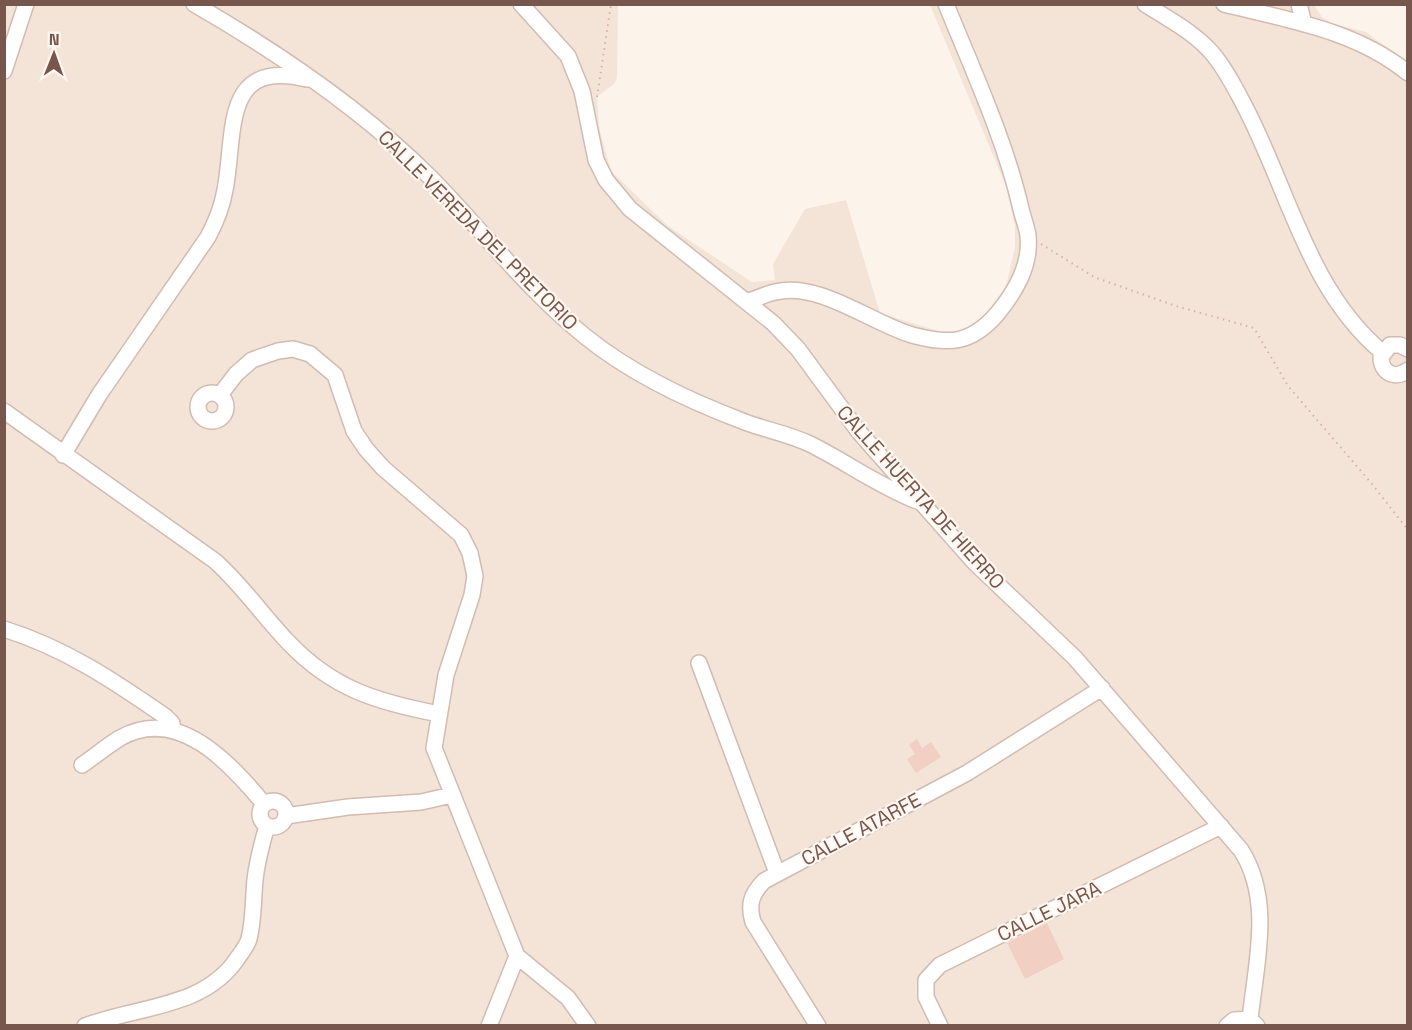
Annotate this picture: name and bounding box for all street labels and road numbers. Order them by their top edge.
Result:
street label: CALLE VEREDA DEL PRETORIO [372,124,584,336]
street label: CALLE HUERTA DE HIERRO [831,400,1011,594]
street label: CALLE ATARFE [797,787,925,871]
street label: CALLE JARA [993,874,1106,947]

